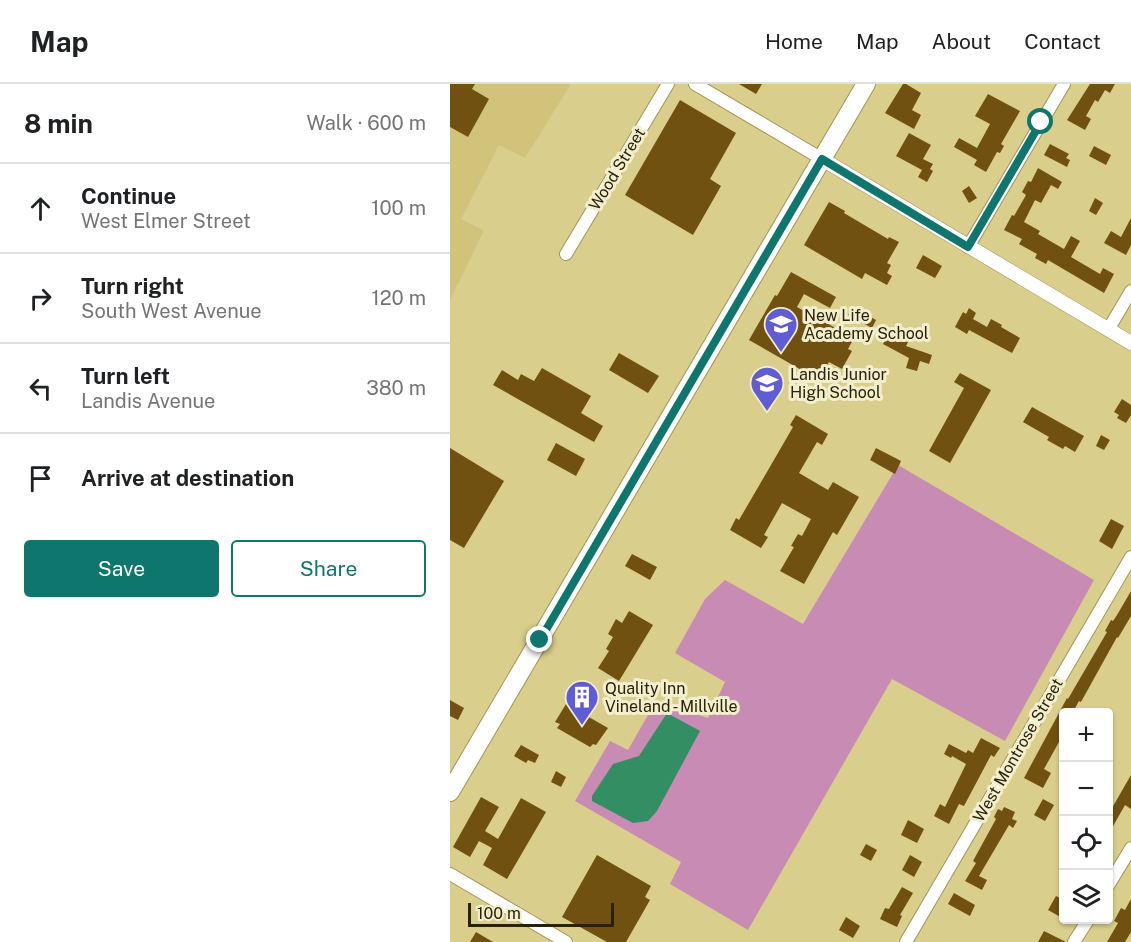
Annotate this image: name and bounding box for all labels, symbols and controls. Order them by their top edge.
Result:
text: Map [30,25,89,58]
text: Home [765,29,823,54]
text: Map [856,29,899,54]
text: About [932,29,991,54]
text: Contact [1024,29,1101,54]
text: 8 min [24,108,93,139]
route start [1027,108,1053,134]
text: Walk · 600 m [307,111,426,135]
street label: Wood Street [585,124,649,214]
text: Continue [81,183,176,209]
icon: ahead [24,192,57,225]
text: 100 m [371,196,426,220]
text: West Elmer Street [81,209,251,233]
text: Turn right [81,273,184,299]
icon: right [24,282,57,315]
text: 120 m [372,286,426,310]
text: South West Avenue [81,299,262,323]
school or university icon: New Life Academy School [763,306,799,353]
place label: New Life Academy School [804,306,929,343]
text: Turn left [81,363,170,389]
school or university icon: Landis Junior High School [749,365,785,412]
place label: Landis Junior High School [790,365,887,402]
icon: left [24,372,57,405]
text: 380 m [366,376,426,400]
text: Landis Avenue [81,389,215,413]
icon: arrive [24,462,57,495]
text: Arrive at destination [81,465,294,491]
button: Save [24,540,219,597]
button: Share [231,540,426,597]
route end [526,626,552,652]
street label: West Montrose Street [969,675,1067,825]
building icon: Quality Inn Vineland - Millville [564,679,600,726]
place label: Quality Inn Vineland - Millville [605,679,738,716]
map controls [1059,708,1113,924]
button: + [1059,708,1113,762]
button: − [1059,762,1113,816]
button: locate [1059,816,1113,870]
button: layers [1059,870,1113,924]
scale bar [468,900,614,928]
text: 100 m [477,904,521,923]

